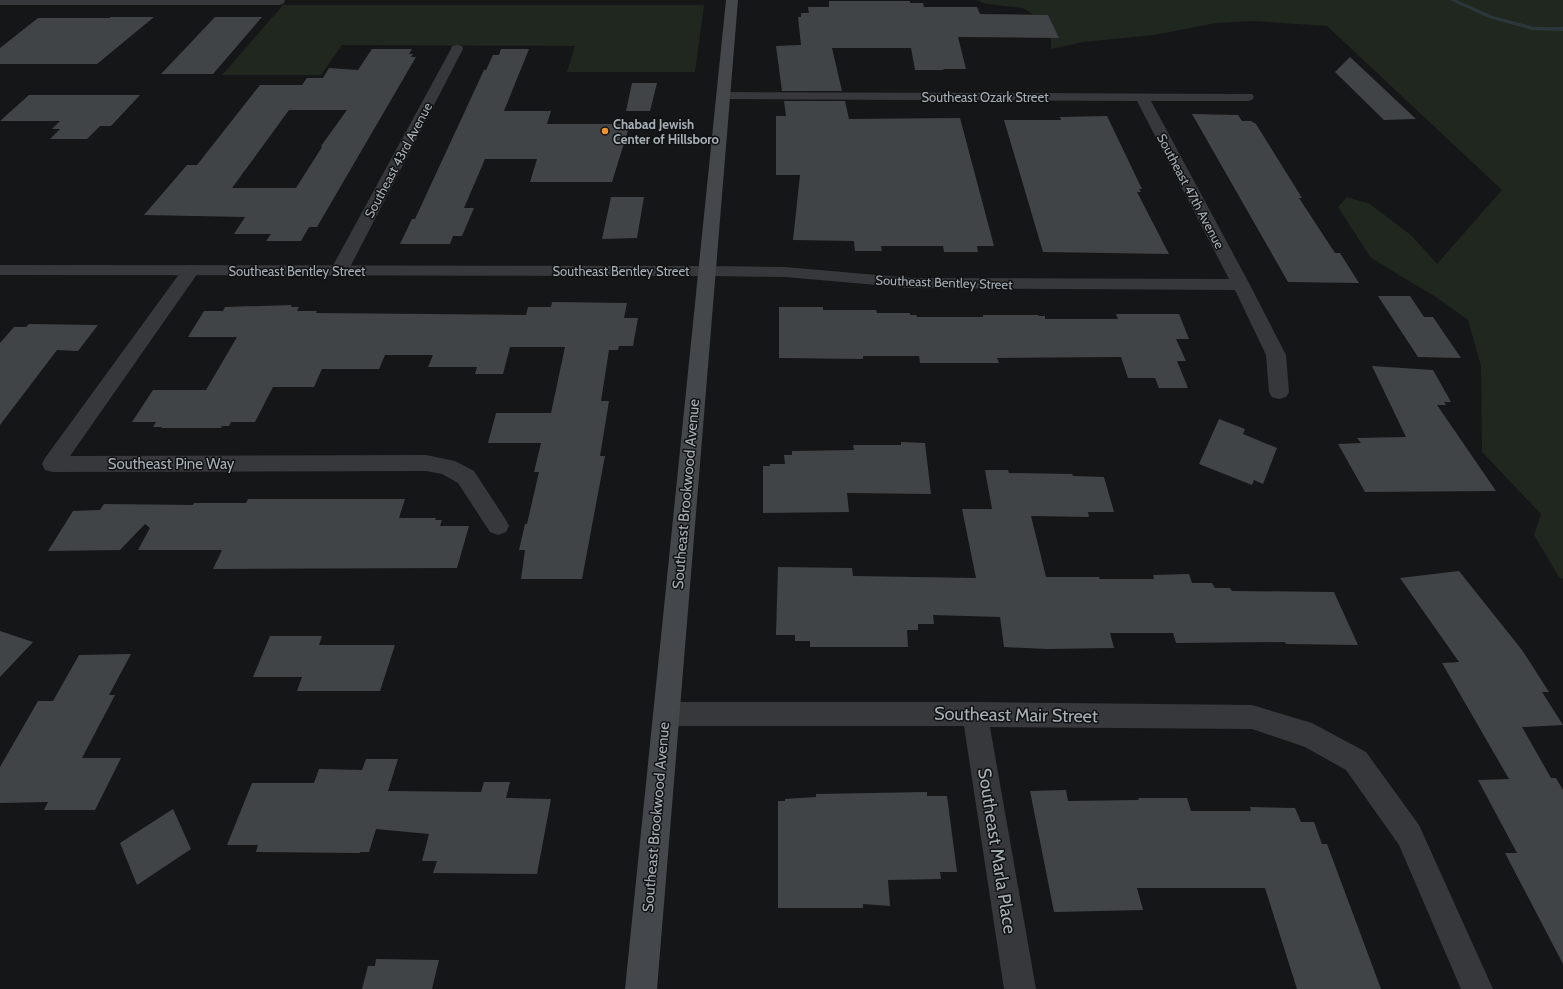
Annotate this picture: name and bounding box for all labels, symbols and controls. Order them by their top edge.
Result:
street label: Southeast Ozark Street [921,89,1049,105]
street label: Southeast 43rd Avenue [361,99,435,220]
place label: Chabad Jewish Center of Hillsboro [613,116,719,147]
marker: Chabad Jewish Center of Hillsboro [600,126,610,136]
street label: Southeast 47th Avenue [1154,131,1228,252]
street label: Southeast Bentley Street [228,263,366,279]
street label: Southeast Bentley Street [552,263,690,279]
street label: Southeast Bentley Street [875,272,1013,292]
street label: Southeast Brookwood Avenue [669,398,703,590]
street label: Southeast Pine Way [108,455,235,473]
street label: Southeast Mair Street [934,703,1098,727]
street label: Southeast Brookwood Avenue [639,721,673,913]
street label: Southeast Marla Place [973,767,1021,935]

